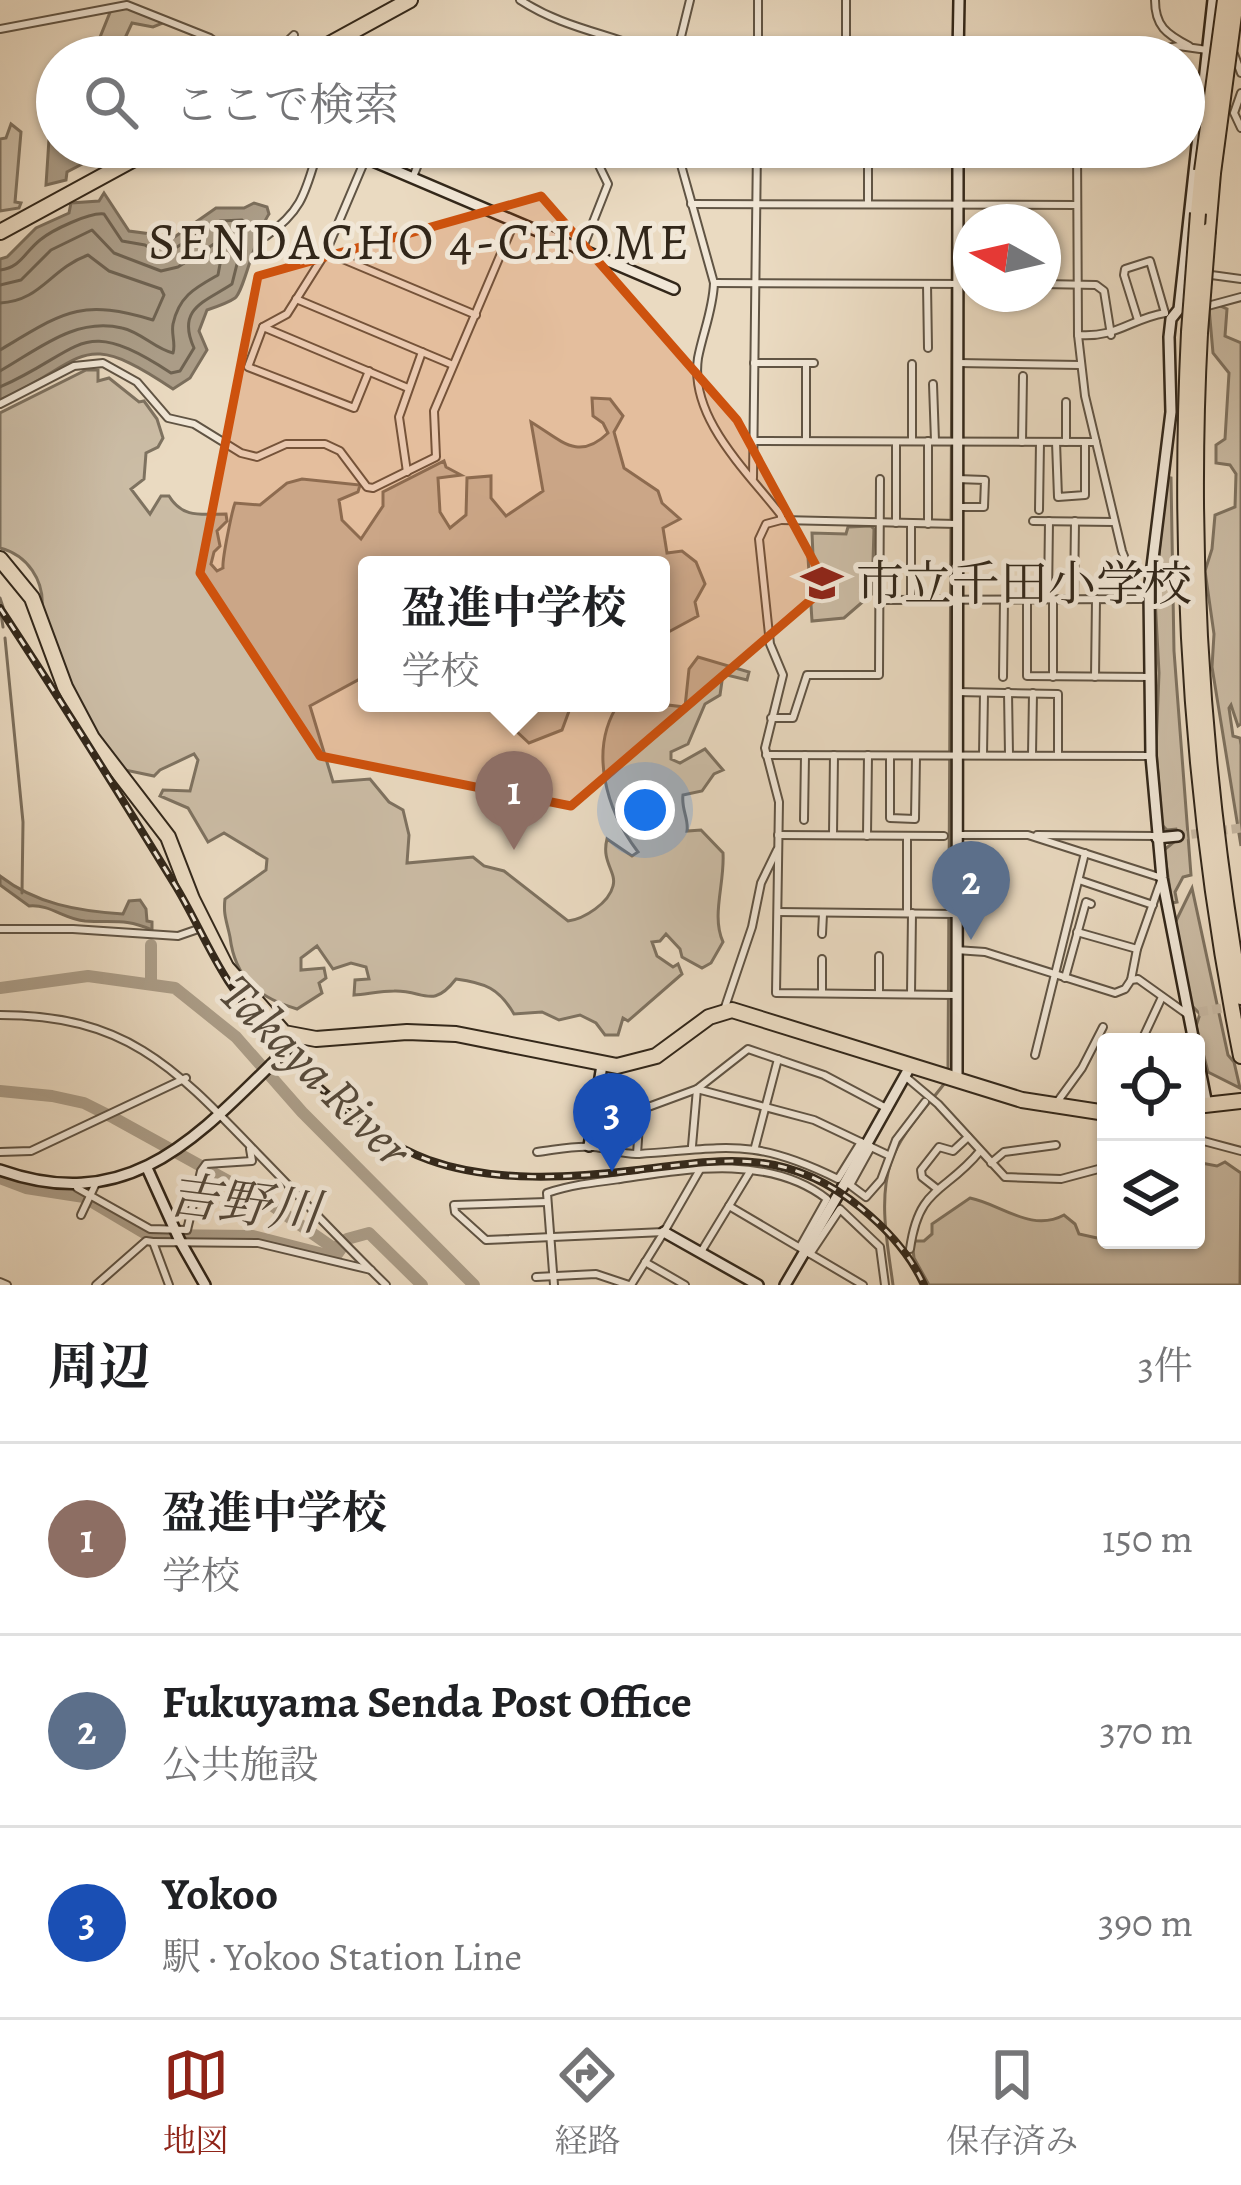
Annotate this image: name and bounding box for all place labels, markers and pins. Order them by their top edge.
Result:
place label: 市立千田小学校 [856,551,1192,617]
school or university icon: 市立千田小学校 [799,560,845,606]
pin: 1 [475,751,553,850]
pin: 2 [932,841,1010,940]
pin: 3 [573,1073,651,1172]

